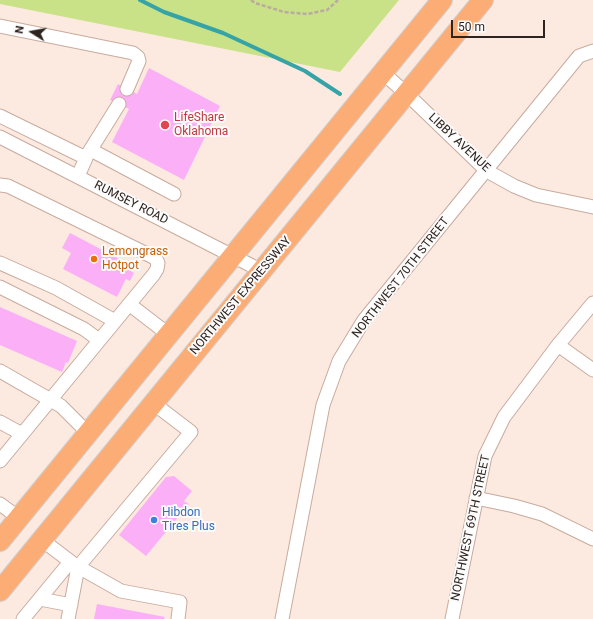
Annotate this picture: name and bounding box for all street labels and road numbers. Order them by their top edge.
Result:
street label: LIBBY AVENUE [425,111,493,175]
street label: RUMSEY ROAD [92,178,170,228]
street label: NORTHWEST 70TH STREET [349,215,453,341]
street label: NORTHWEST EXPRESSWAY [187,234,295,358]
street label: NORTHWEST 69TH STREET [448,454,494,602]

